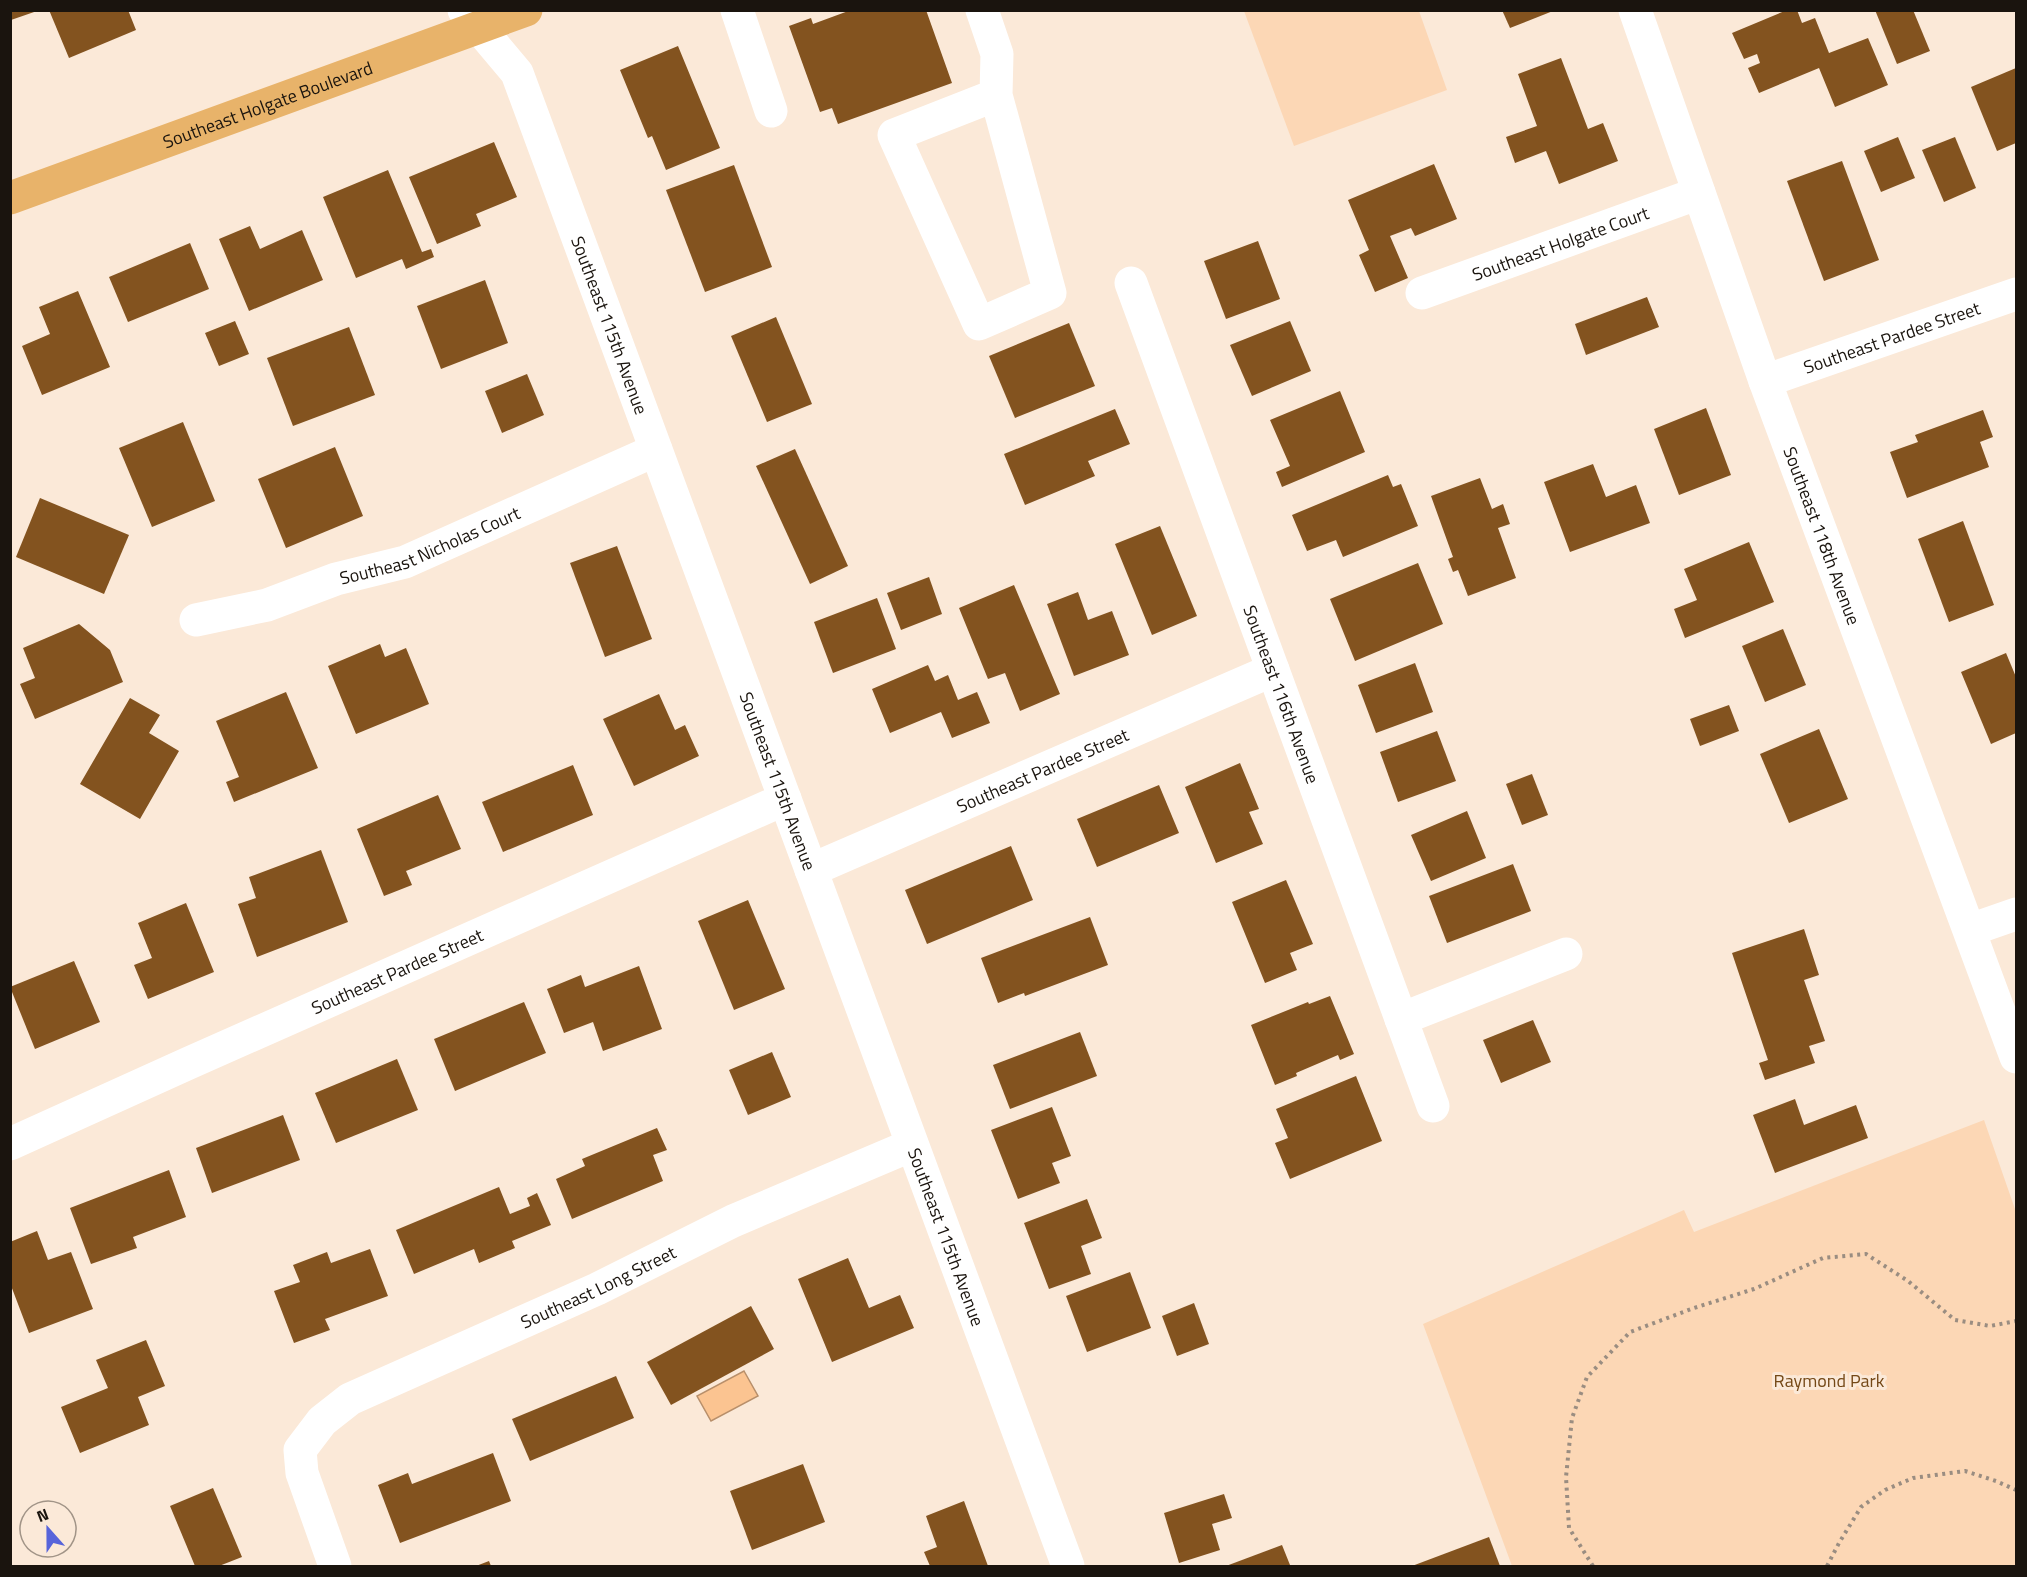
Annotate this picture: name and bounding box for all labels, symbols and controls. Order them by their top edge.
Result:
street label: Southeast Holgate Boulevard [159,54,376,155]
street label: Southeast Holgate Court [1468,199,1653,287]
street label: Southeast 115th Avenue [565,232,655,418]
street label: Southeast Pardee Street [1800,294,1984,380]
street label: Southeast 118th Avenue [1777,443,1868,628]
street label: Southeast Nicholas Court [337,499,525,591]
street label: Southeast 116th Avenue [1237,601,1327,787]
street label: Southeast 115th Avenue [733,688,824,874]
street label: Southeast Pardee Street [952,720,1133,819]
street label: Southeast Pardee Street [307,921,488,1021]
street label: Southeast 115th Avenue [901,1144,992,1330]
street label: Southeast Long Street [516,1238,681,1335]
park label: Raymond Park [1774,1367,1885,1394]
north arrow [18,1499,78,1559]
text: N [33,1502,52,1528]

